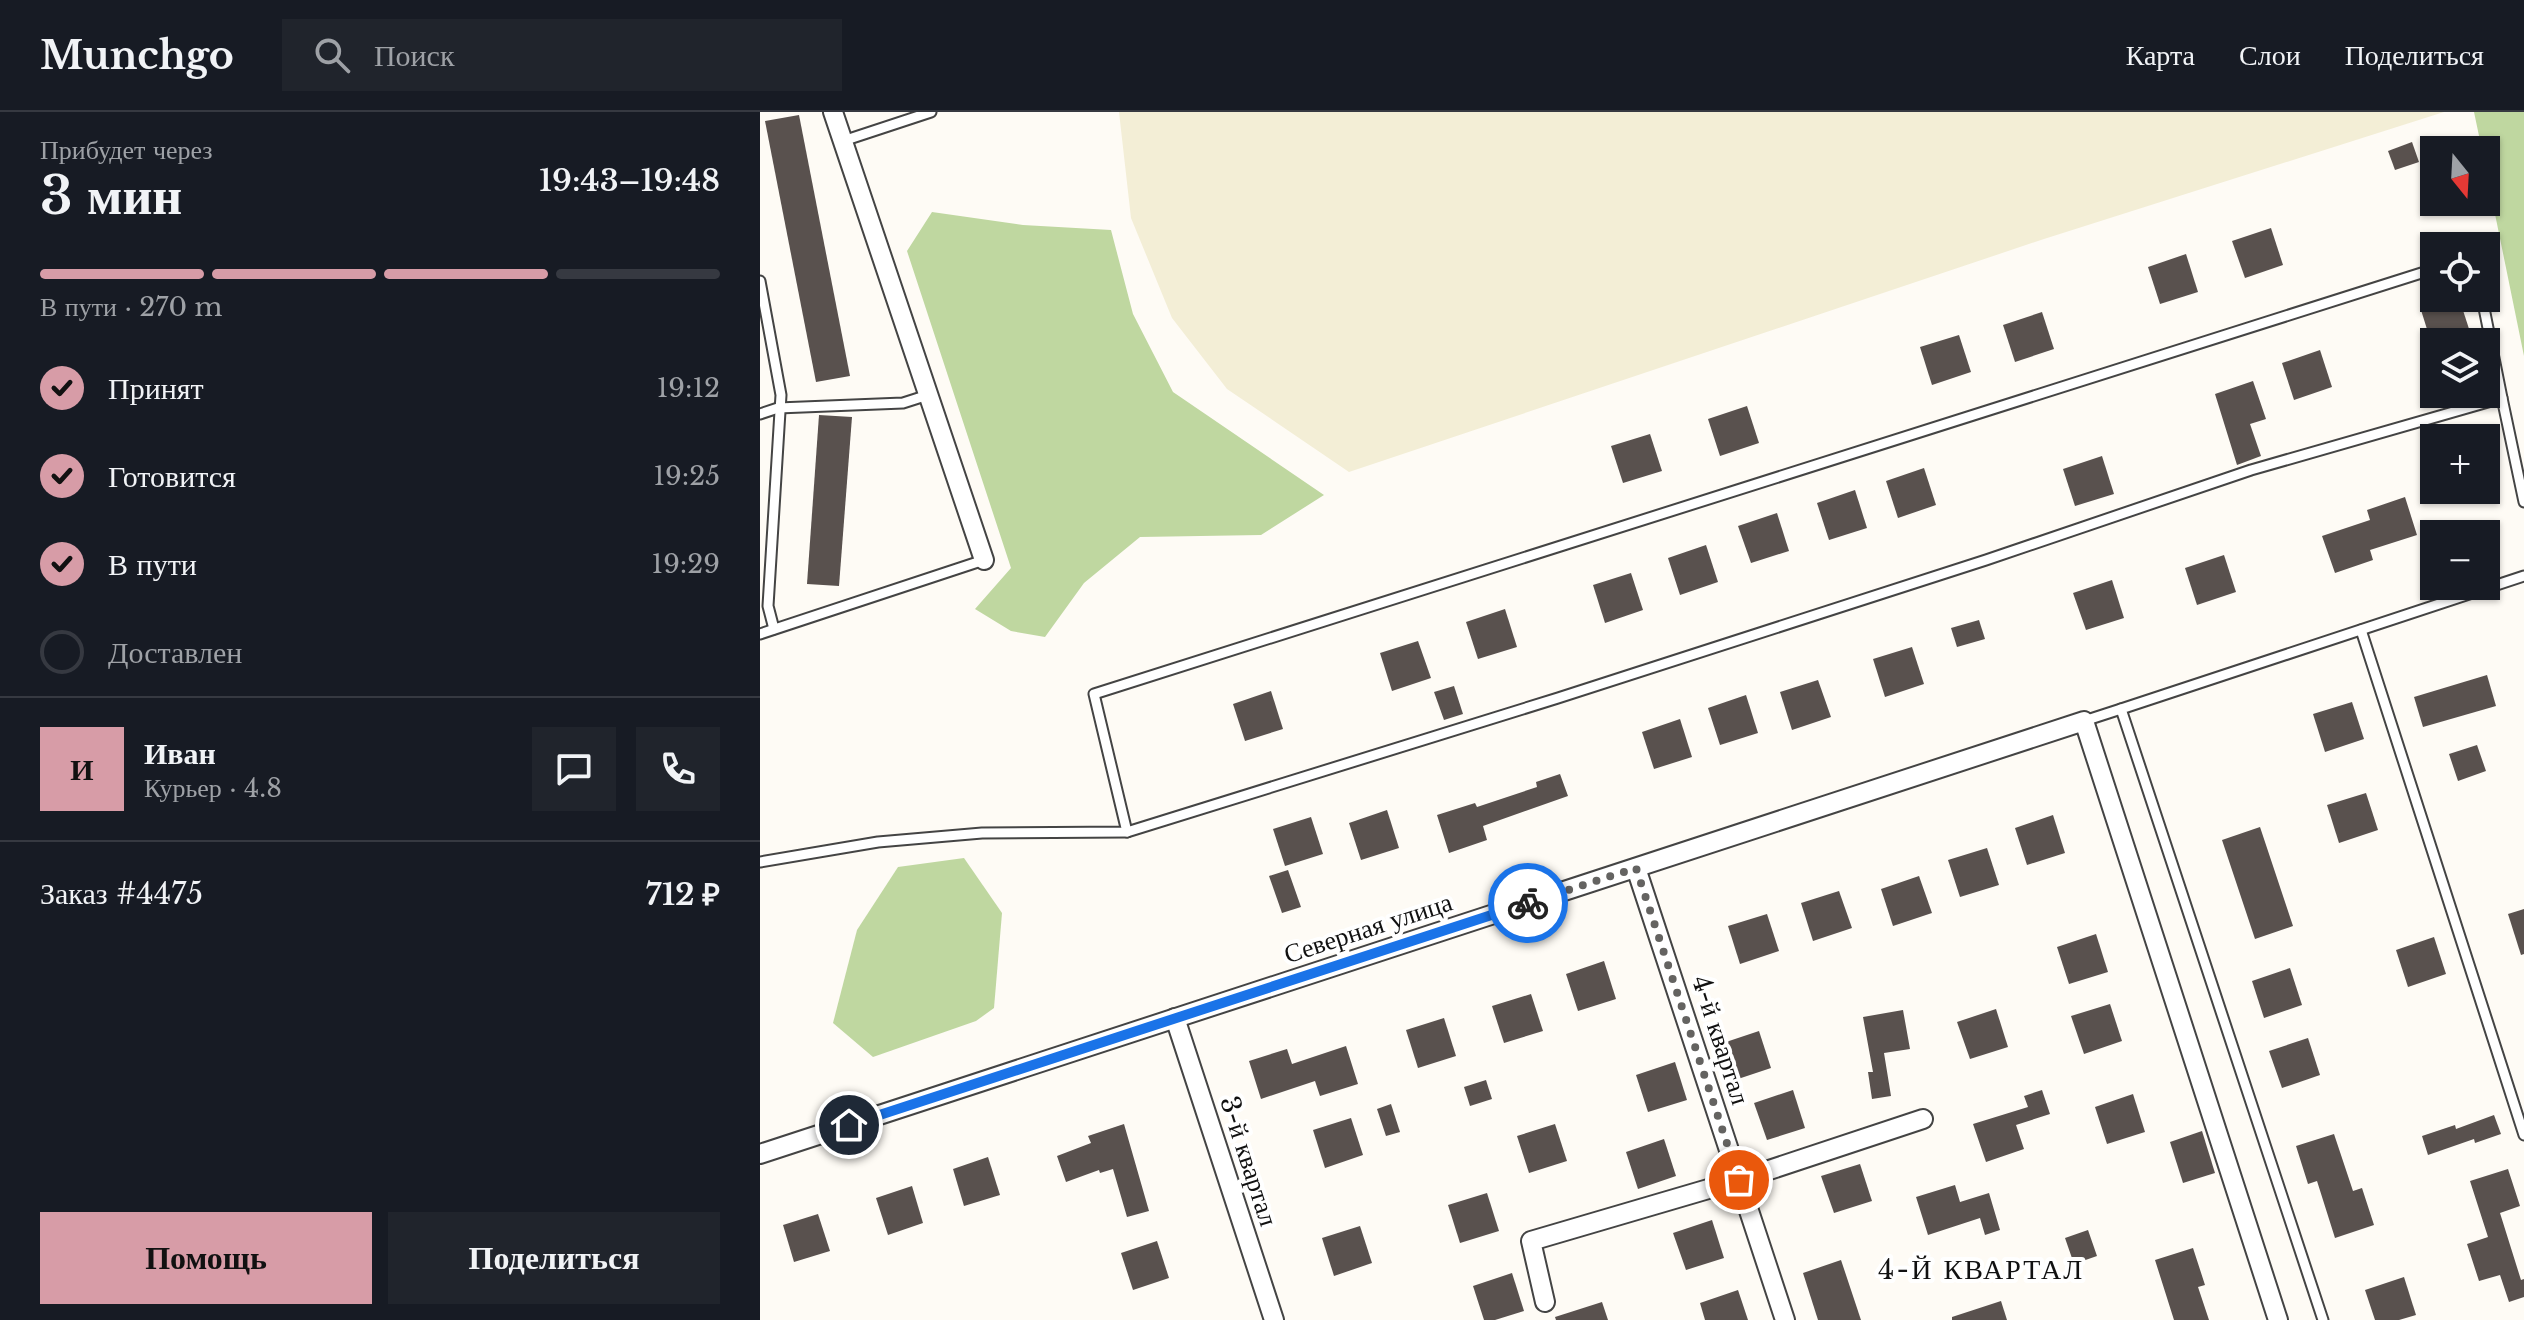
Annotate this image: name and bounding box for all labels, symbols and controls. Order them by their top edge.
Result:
search box [282,19,842,91]
text: Munchgo [40,32,234,79]
icon: search [310,33,354,77]
text: Поиск [374,37,455,74]
text: Карта [2126,38,2195,73]
text: Слои [2239,38,2301,73]
text: Поделиться [2345,38,2484,73]
text: Прибудет через [40,134,213,166]
north arrow [2420,136,2500,216]
map controls [2420,136,2500,600]
text: 19:43–19:48 [539,162,720,199]
text: 3 мин [40,164,182,228]
button: locate [2420,232,2500,312]
text: В пути · 270 m [40,291,222,323]
button: layers [2420,328,2500,408]
icon: check [40,366,84,410]
text: Принят [108,370,204,407]
text: 19:12 [657,372,720,404]
button: + [2420,424,2500,504]
icon: check [40,454,84,498]
text: Готовится [108,458,236,495]
text: 19:25 [653,460,720,492]
button: − [2420,520,2500,600]
icon: check [40,542,84,586]
text: В пути [108,546,197,583]
text: 19:29 [652,548,720,580]
text: Доставлен [108,634,242,671]
button: chat [532,727,616,811]
button: phone [636,727,720,811]
text: Иван [144,735,216,772]
text: И [70,751,94,788]
text: Курьер · 4.8 [144,772,282,804]
courier [1488,863,1568,943]
text: Заказ #4475 [40,875,203,912]
text: 712 ₽ [646,876,720,913]
icon: bike [1506,881,1550,925]
street label: Северная улица [1280,886,1457,970]
street label: 4-й квартал [1685,971,1757,1109]
pin [815,1091,883,1159]
street label: 3-й квартал [1213,1092,1285,1230]
icon: home [827,1103,871,1147]
pin [1705,1146,1773,1214]
icon: bag [1717,1158,1761,1202]
button: Помощь [40,1212,372,1304]
button: Поделиться [388,1212,720,1304]
district label: 4-Й КВАРТАЛ [1878,1252,2084,1287]

